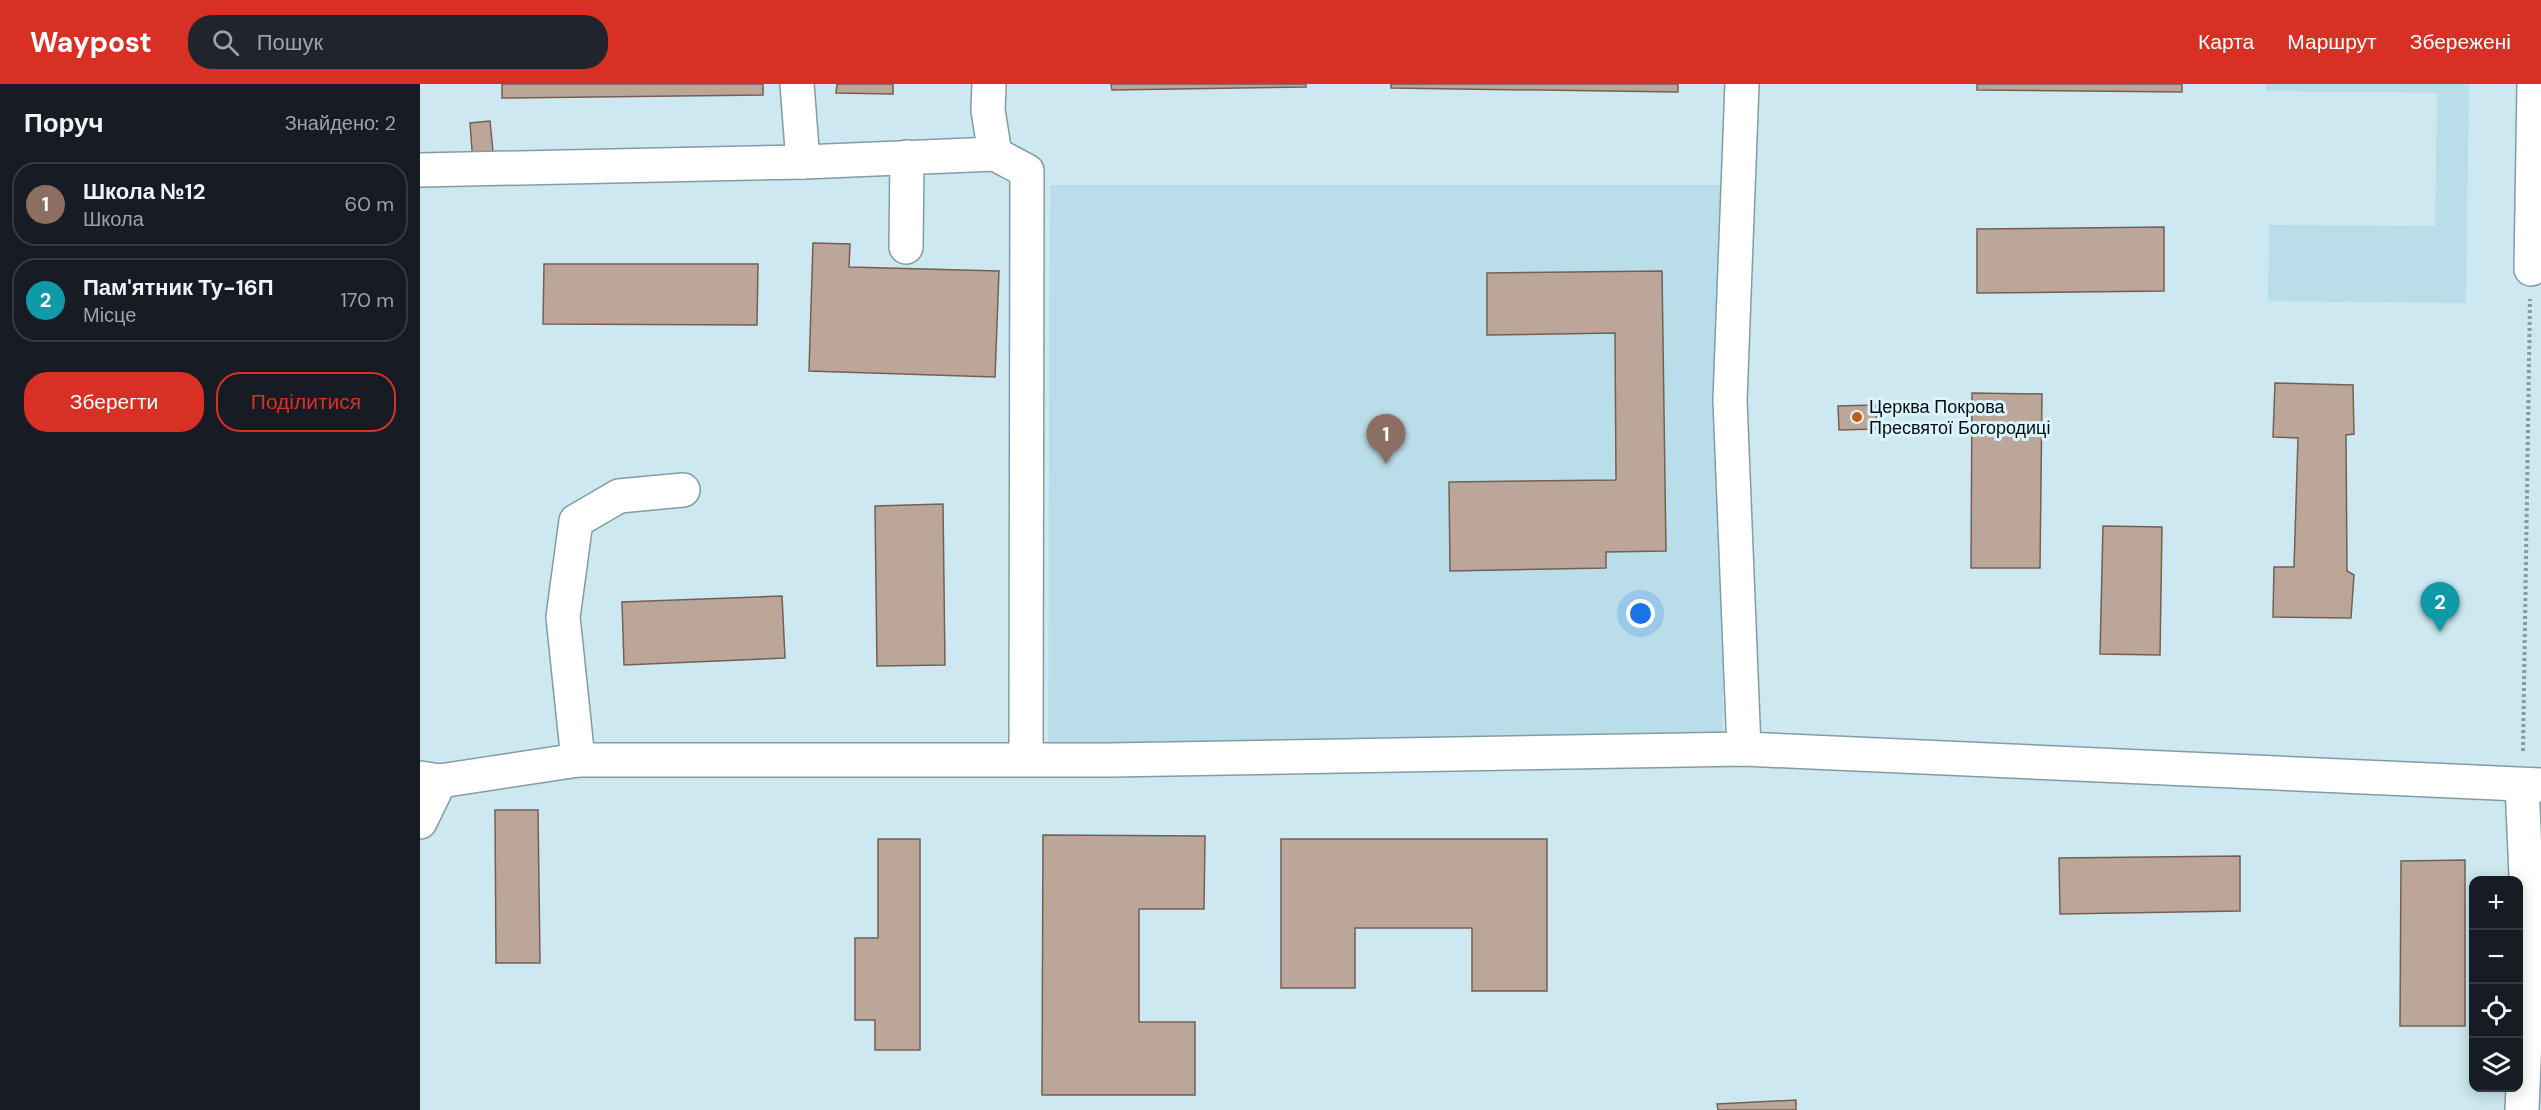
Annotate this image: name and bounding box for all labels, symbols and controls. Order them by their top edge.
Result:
search box [188,15,608,69]
text: Waypost [30,24,152,61]
icon: search [209,26,242,59]
text: Пошук [257,28,323,57]
text: Карта [2198,28,2254,56]
text: Маршрут [2287,28,2377,56]
text: Збережені [2410,28,2511,56]
text: Поруч [24,106,104,140]
text: Знайдено: 2 [285,110,396,136]
text: Школа №12 [83,177,205,206]
text: 1 [42,191,49,217]
text: 60 m [345,191,394,217]
text: Школа [83,206,144,232]
text: Пам'ятник Ту-16П [83,273,274,302]
text: 2 [40,287,51,313]
text: 170 m [341,287,394,313]
text: Місце [83,302,136,328]
button: Зберегти [24,372,204,432]
button: Поділитися [216,372,396,432]
place label: Церква Покрова Пресвятої Богородиці [1869,395,2050,440]
marker: Церква Покрова Пресвятої Богородиці [1850,410,1864,424]
pin: 1 [1366,414,1406,464]
pin: 2 [2420,582,2460,632]
your location [1626,599,1655,628]
map controls [2469,876,2523,1092]
button: + [2469,876,2523,930]
button: − [2469,930,2523,984]
button: locate [2469,984,2523,1038]
button: layers [2469,1038,2523,1092]

